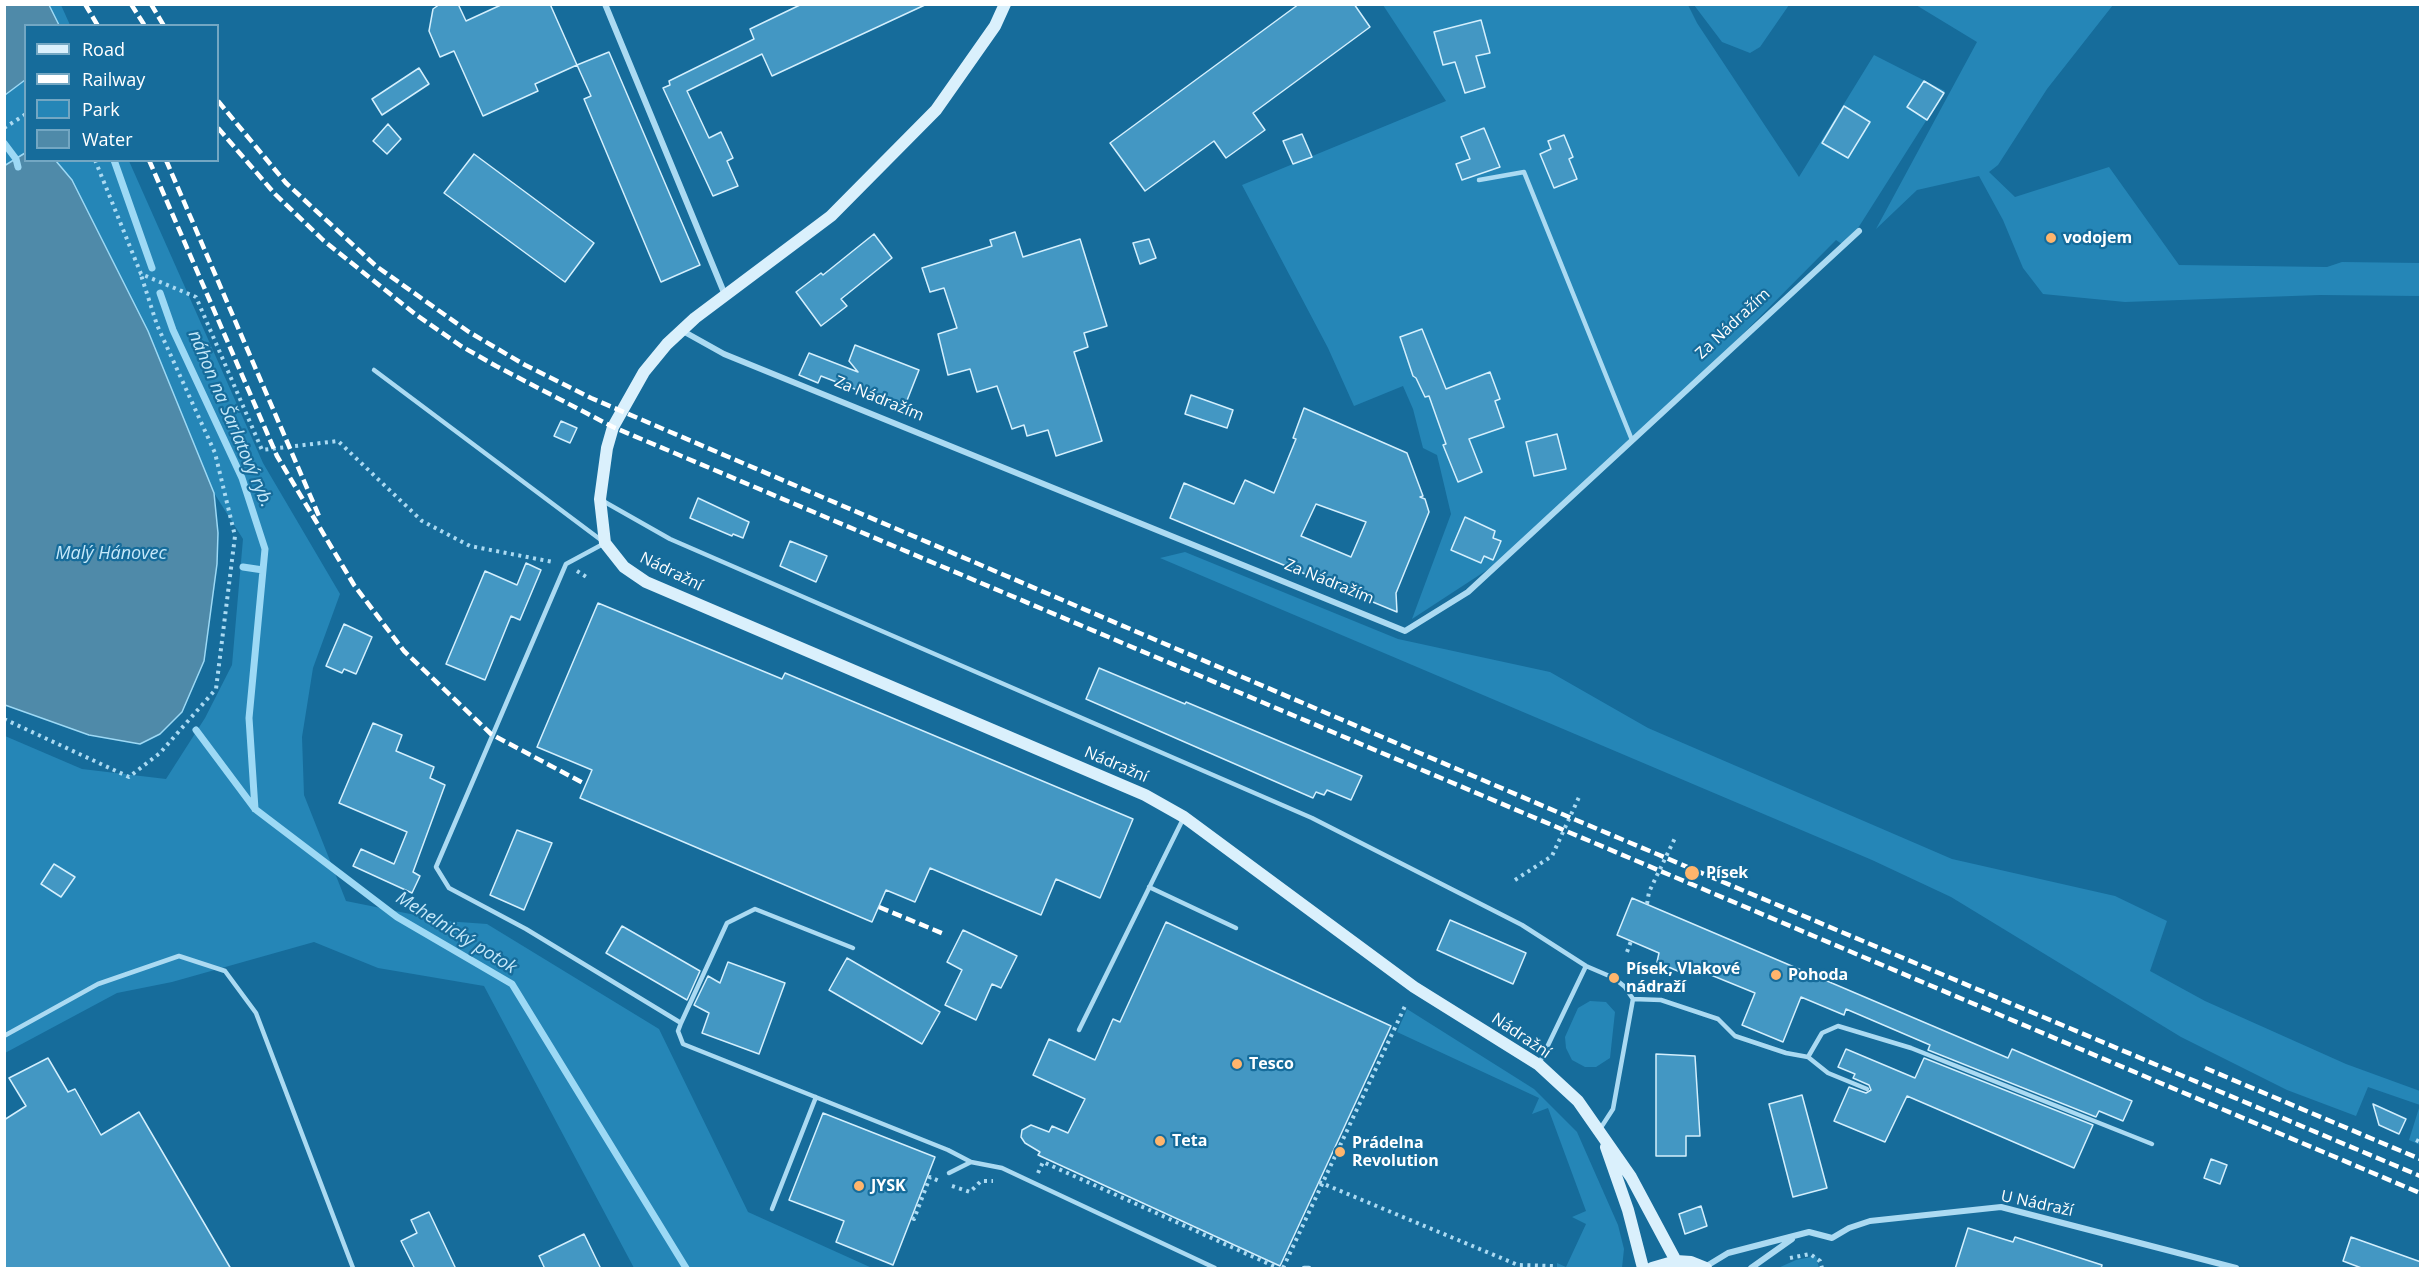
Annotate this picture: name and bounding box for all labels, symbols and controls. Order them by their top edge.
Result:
legend [24,24,219,162]
text: Road [82,37,125,61]
text: Railway [82,67,145,91]
text: Park [82,97,120,121]
text: Water [82,127,133,151]
place label: vodojem [2063,228,2132,248]
marker: vodojem [2044,231,2058,245]
street label: Za Nádražím [1692,285,1774,363]
water label: náhon na Šarlatový ryb. [183,327,277,511]
street label: Za Nádražím [831,372,927,426]
water label: Malý Hánovec [55,543,167,565]
street label: Nádražní [636,549,706,595]
street label: Za Nádražím [1281,555,1377,609]
street label: Nádražní [1081,743,1151,787]
place label: Písek [1706,863,1748,883]
marker: Písek [1683,864,1701,882]
water label: Mehelnický potok [392,887,520,979]
place label: Písek, Vlakové nádraží [1626,959,1740,997]
place label: Pohoda [1788,965,1848,985]
marker: Pohoda [1769,968,1783,982]
marker: Písek, Vlakové nádraží [1607,971,1621,985]
street label: Nádražní [1488,1009,1554,1063]
place label: Tesco [1249,1054,1294,1074]
marker: Tesco [1230,1057,1244,1071]
place label: Teta [1172,1131,1207,1151]
place label: Prádelna Revolution [1352,1133,1439,1171]
marker: Teta [1153,1134,1167,1148]
marker: Prádelna Revolution [1333,1145,1347,1159]
place label: JYSK [871,1176,906,1196]
marker: JYSK [852,1179,866,1193]
street label: U Nádraží [1999,1187,2075,1221]

